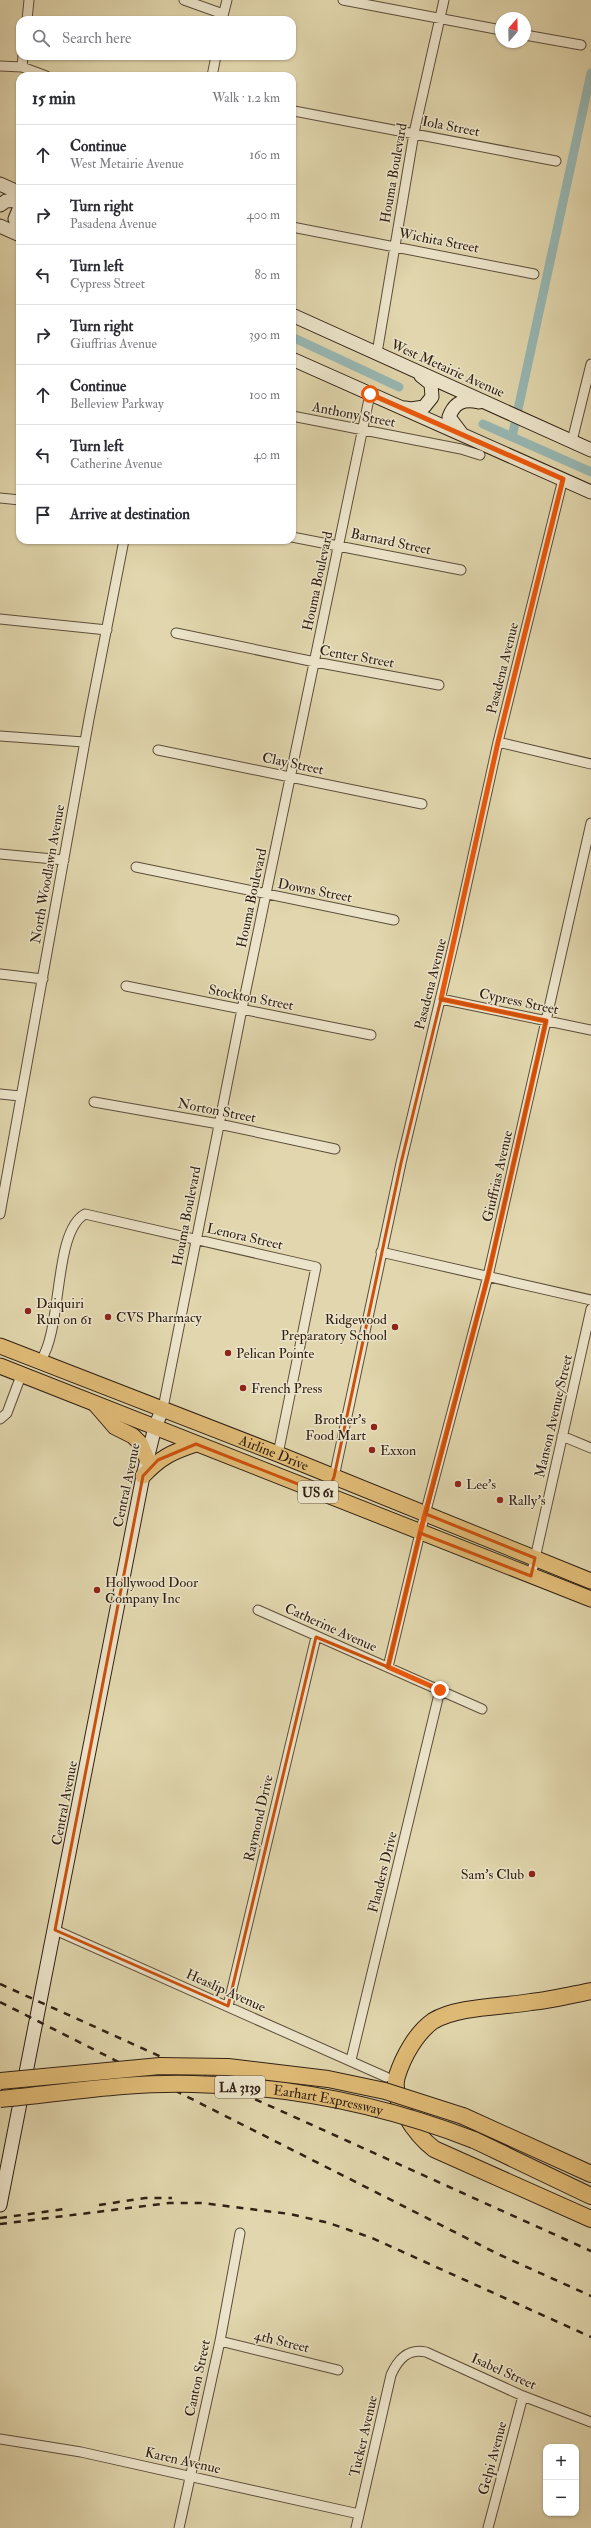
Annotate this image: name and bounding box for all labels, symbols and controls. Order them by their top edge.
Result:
north arrow [495,12,531,48]
search box [16,16,296,60]
icon: search [30,27,52,49]
text: Search here [62,29,131,48]
text: 15 min [32,88,76,109]
text: Walk · 1.2 km [212,90,280,106]
street label: Iola Street [421,113,482,140]
street label: Houma Boulevard [376,122,411,224]
text: Continue [70,137,126,156]
icon: ahead [32,144,54,166]
text: 160 m [249,147,280,163]
text: West Metairie Avenue [70,156,184,172]
text: Turn right [70,197,133,216]
icon: right [32,204,54,226]
text: 400 m [247,207,280,223]
text: Pasadena Avenue [70,216,157,232]
street label: Wichita Street [396,224,481,257]
text: Turn left [70,257,124,276]
icon: left [32,264,54,286]
text: 80 m [254,267,280,283]
text: Cypress Street [70,276,145,292]
text: Turn right [70,317,133,336]
icon: right [32,324,54,346]
text: 390 m [249,327,280,343]
street label: West Metairie Avenue [387,335,507,401]
text: Giuffrias Avenue [70,336,157,352]
text: Continue [70,377,126,396]
icon: ahead [32,384,54,406]
route start [361,385,379,403]
text: 100 m [249,387,280,403]
text: Belleview Parkway [70,396,164,412]
street label: Anthony Street [310,398,397,432]
text: Turn left [70,437,124,456]
icon: left [32,444,54,466]
text: 40 m [254,447,280,463]
text: Catherine Avenue [70,456,162,472]
icon: arrive [32,504,54,526]
text: Arrive at destination [70,505,190,524]
street label: Barnard Street [349,525,433,558]
street label: Houma Boulevard [299,530,336,632]
street label: Pasadena Avenue [483,621,522,715]
street label: Center Street [318,642,396,672]
street label: Clay Street [260,749,326,779]
street label: North Woodlawn Avenue [27,803,68,945]
street label: Houma Boulevard [233,847,270,949]
street label: Downs Street [276,875,354,906]
street label: Pasadena Avenue [411,937,450,1031]
street label: Stockton Street [207,981,295,1014]
street label: Cypress Street [477,985,561,1019]
street label: Norton Street [176,1095,258,1126]
street label: Giuffrias Avenue [479,1128,516,1224]
street label: Houma Boulevard [168,1165,205,1267]
street label: Lenora Street [205,1219,285,1254]
place label: Daiquiri Run on 61 [36,1295,92,1328]
marker: Daiquiri Run on 61 [23,1306,33,1316]
place label: CVS Pharmacy [116,1309,203,1327]
place label: Ridgewood Preparatory School [281,1311,387,1345]
marker: CVS Pharmacy [103,1312,113,1322]
marker: Ridgewood Preparatory School [390,1322,400,1332]
place label: Pelican Pointe [236,1345,314,1362]
marker: Pelican Pointe [223,1348,233,1358]
street label: Manson Avenue/Street [531,1352,576,1479]
place label: French Press [251,1380,322,1397]
marker: French Press [238,1383,248,1393]
place label: Brother's Food Mart [305,1411,366,1444]
marker: Brother's Food Mart [369,1422,379,1432]
street label: Airline Drive [236,1431,311,1475]
street label: Central Avenue [109,1441,144,1529]
place label: Exxon [380,1442,416,1459]
marker: Exxon [367,1445,377,1455]
place label: Lee's [466,1476,496,1493]
marker: Lee's [453,1479,463,1489]
road number: US 61 [298,1481,338,1503]
place label: Rally's [508,1492,546,1510]
marker: Rally's [495,1495,505,1505]
place label: Hollywood Door Company Inc [105,1574,199,1608]
marker: Hollywood Door Company Inc [92,1585,102,1595]
street label: Catherine Avenue [282,1600,380,1655]
route end [431,1681,449,1699]
street label: Central Avenue [48,1759,81,1847]
street label: Raymond Drive [240,1773,278,1863]
street label: Flanders Drive [364,1830,401,1914]
place label: Sam's Club [461,1866,524,1883]
marker: Sam's Club [527,1869,537,1879]
street label: Heaslip Avenue [183,1965,268,2017]
road number: LA 3139 [215,2076,265,2098]
street label: Earhart Expressway [272,2082,385,2120]
street label: 4th Street [253,2326,312,2357]
street label: Canton Street [181,2338,214,2418]
street label: Isabel Street [469,2350,539,2393]
street label: Tucker Avenue [346,2394,381,2478]
street label: Gelpi Avenue [475,2419,511,2497]
street label: Karen Avenue [143,2444,223,2477]
map controls [543,2444,579,2516]
button: + [543,2444,579,2480]
button: − [543,2480,579,2516]

